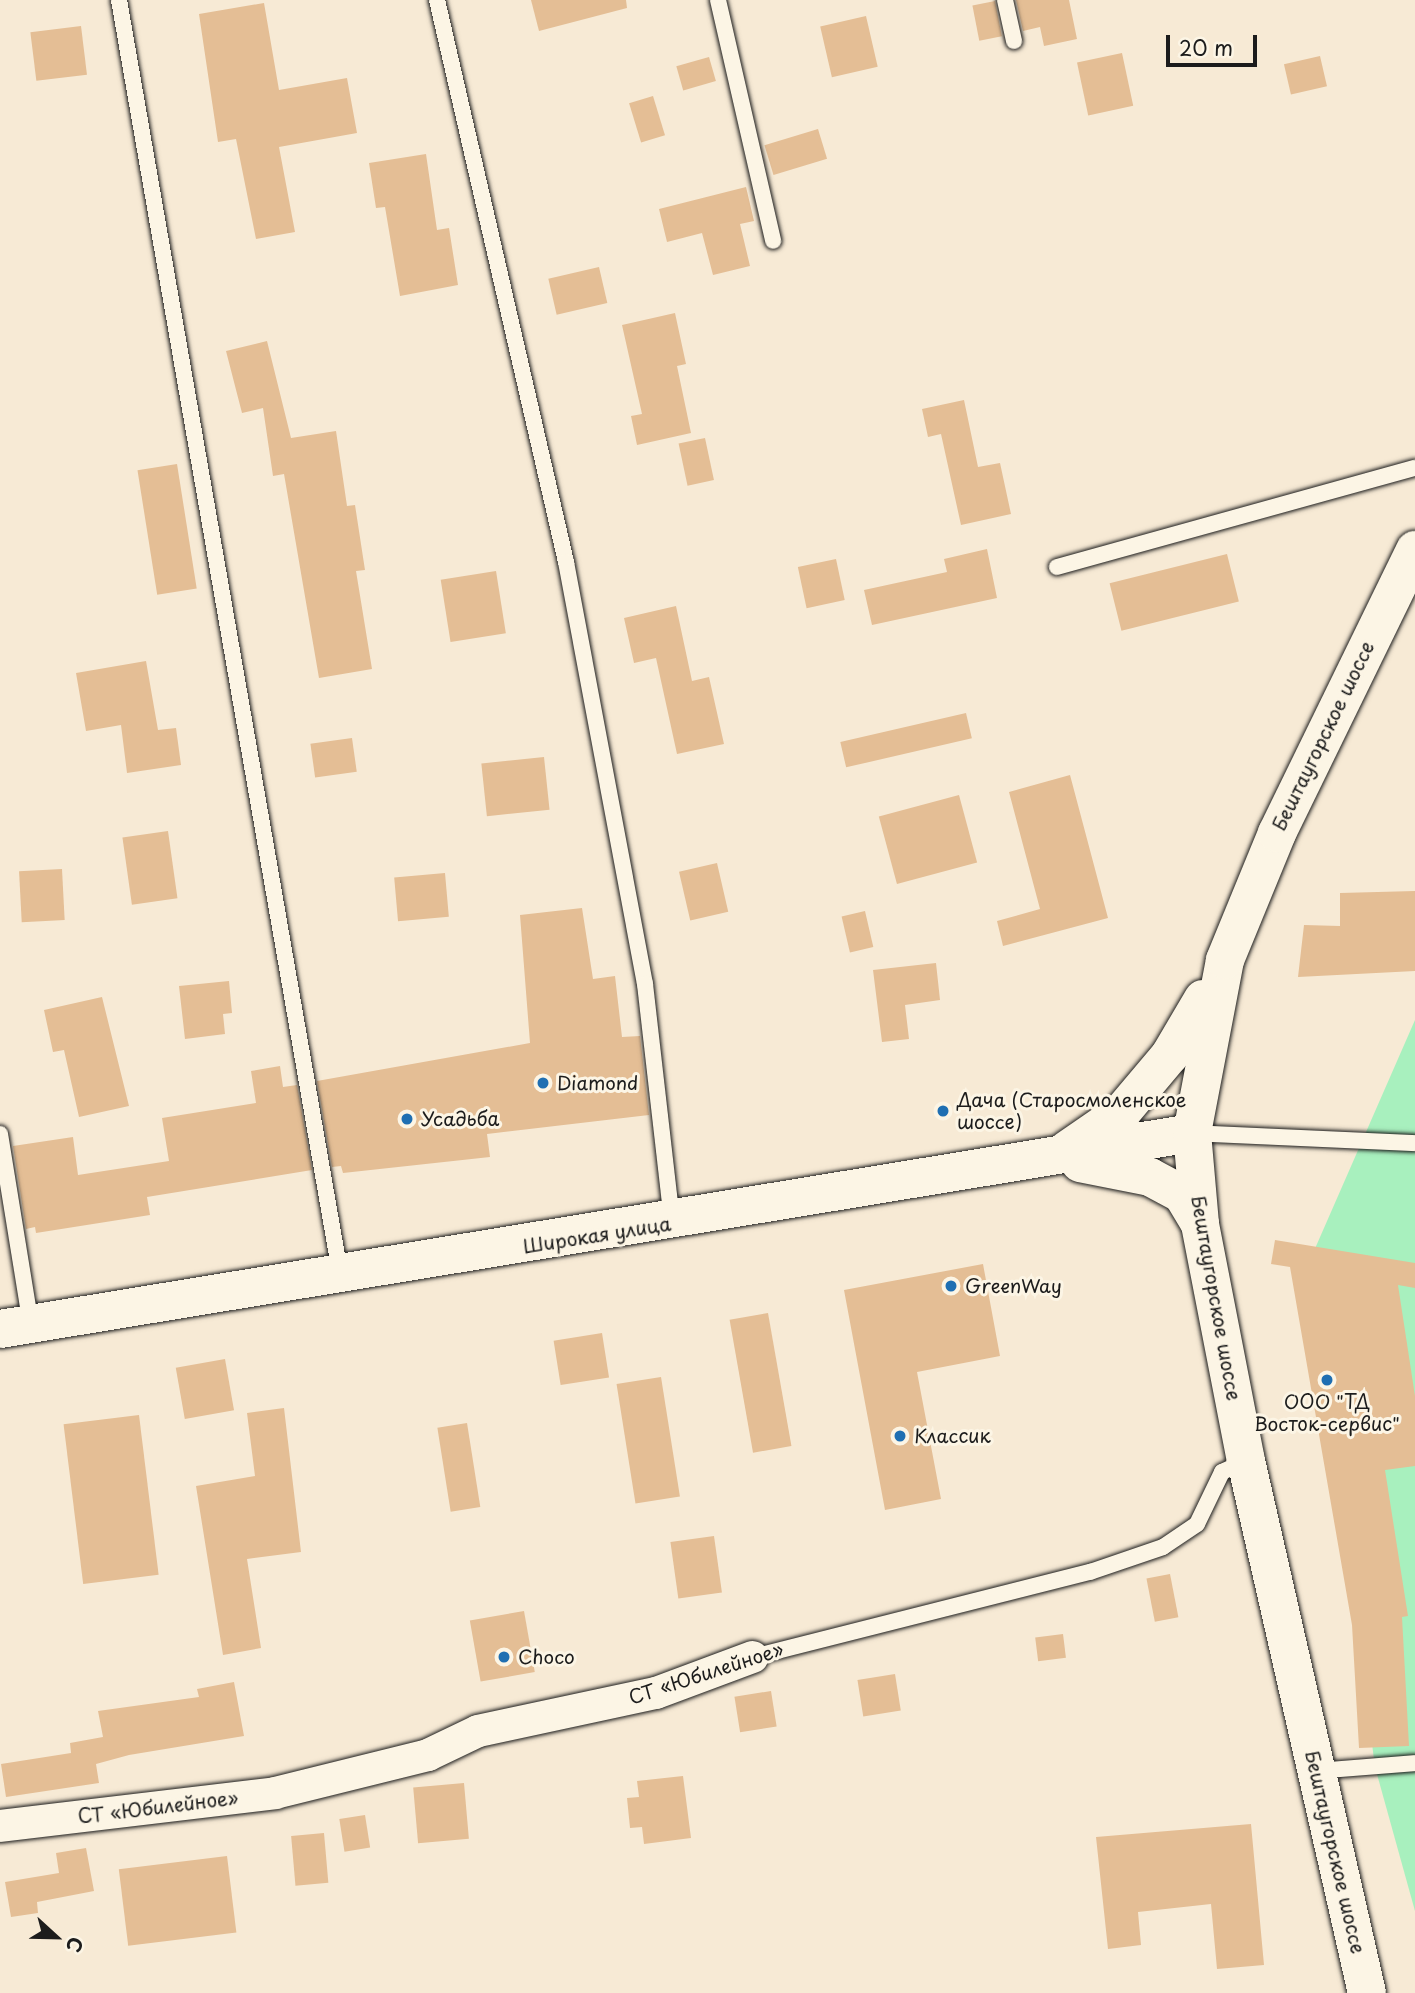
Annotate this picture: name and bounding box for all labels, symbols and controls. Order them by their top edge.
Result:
scale bar [1170,21,1261,65]
text: 20 m [1179,31,1233,63]
street label: Бештаугорское шоссе [1267,638,1379,834]
place label: Diamond [557,1072,638,1094]
marker: Diamond [535,1075,551,1091]
place label: Дача (Старосмоленское шоссе) [957,1089,1187,1133]
marker: Дача (Старосмоленское шоссе) [935,1103,951,1119]
place label: Усадьба [421,1108,499,1130]
marker: Усадьба [399,1111,415,1127]
street label: Бештаугорское шоссе [1187,1194,1245,1402]
street label: Широкая улица [521,1212,673,1258]
place label: GreenWay [965,1275,1062,1297]
marker: GreenWay [943,1278,959,1294]
marker: ООО "ТД Восток-сервис" [1319,1372,1335,1388]
place label: ООО "ТД Восток-сервис" [1254,1391,1400,1435]
place label: Классик [914,1425,991,1447]
marker: Классик [892,1428,908,1444]
street label: СТ «Юбилейное» [626,1637,786,1709]
place label: Choco [518,1646,575,1668]
marker: Choco [496,1649,512,1665]
street label: Бештаугорское шоссе [1301,1748,1369,1956]
street label: СТ «Юбилейное» [77,1786,239,1828]
north arrow [21,1902,91,1972]
text: С [60,1933,91,1957]

